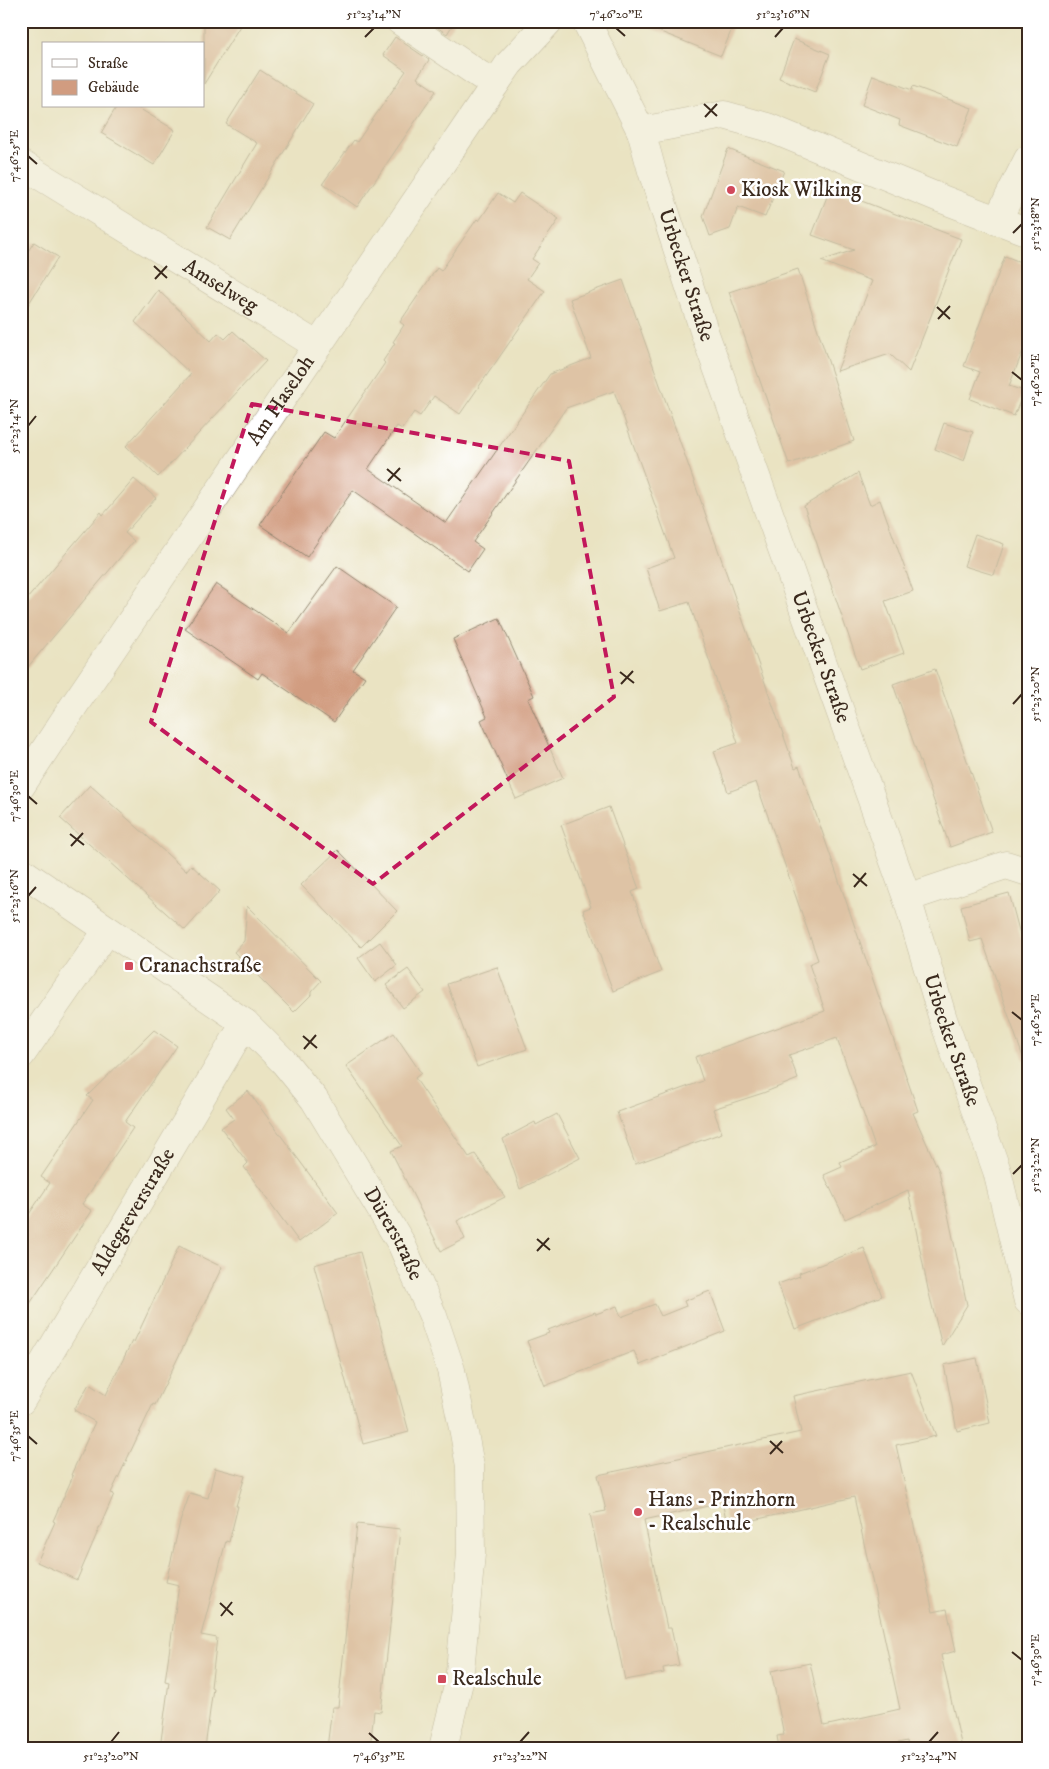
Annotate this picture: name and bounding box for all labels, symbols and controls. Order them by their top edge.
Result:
text: 51°23'14"N [347,7,402,22]
text: 7°46'20"E [589,7,643,22]
text: 51°23'16"N [756,7,810,22]
legend [42,42,205,108]
text: Straße [88,54,128,73]
text: Gebäude [88,78,139,97]
text: 7°46'25"E [7,129,22,182]
place label: Kiosk Wilking [741,177,862,203]
marker: Kiosk Wilking [725,184,737,196]
text: 51°23'18"N [1028,197,1043,251]
street label: Urbecker Straße [652,205,720,345]
street label: Amselweg [178,253,264,320]
street label: Am Haseloh [241,350,321,450]
text: 7°46'20"E [1028,353,1043,407]
text: 51°23'14"N [7,398,22,453]
street label: Urbecker Straße [785,588,856,727]
text: 51°23'20"N [1028,666,1043,722]
text: 7°46'30"E [7,770,22,822]
text: 51°23'16"N [7,869,22,923]
place label: Cranachstraße [139,953,262,979]
marker: Cranachstraße [123,960,135,972]
street label: Urbecker Straße [917,971,986,1110]
text: 7°46'25"E [1028,993,1043,1046]
text: 51°23'22"N [1028,1137,1043,1193]
street label: Aldegreverstraße [85,1143,181,1280]
street label: Dürerstraße [357,1183,429,1284]
text: 7°46'35"E [7,1410,22,1462]
place label: Hans - Prinzhorn - Realschule [648,1487,795,1537]
marker: Hans - Prinzhorn - Realschule [632,1506,644,1518]
text: 7°46'30"E [1028,1634,1043,1686]
place label: Realschule [452,1666,542,1692]
marker: Realschule [436,1673,448,1685]
text: 51°23'20"N [83,1749,139,1764]
text: 7°46'35"E [353,1749,405,1764]
text: 51°23'22"N [492,1749,548,1764]
text: 51°23'24"N [901,1749,957,1764]

